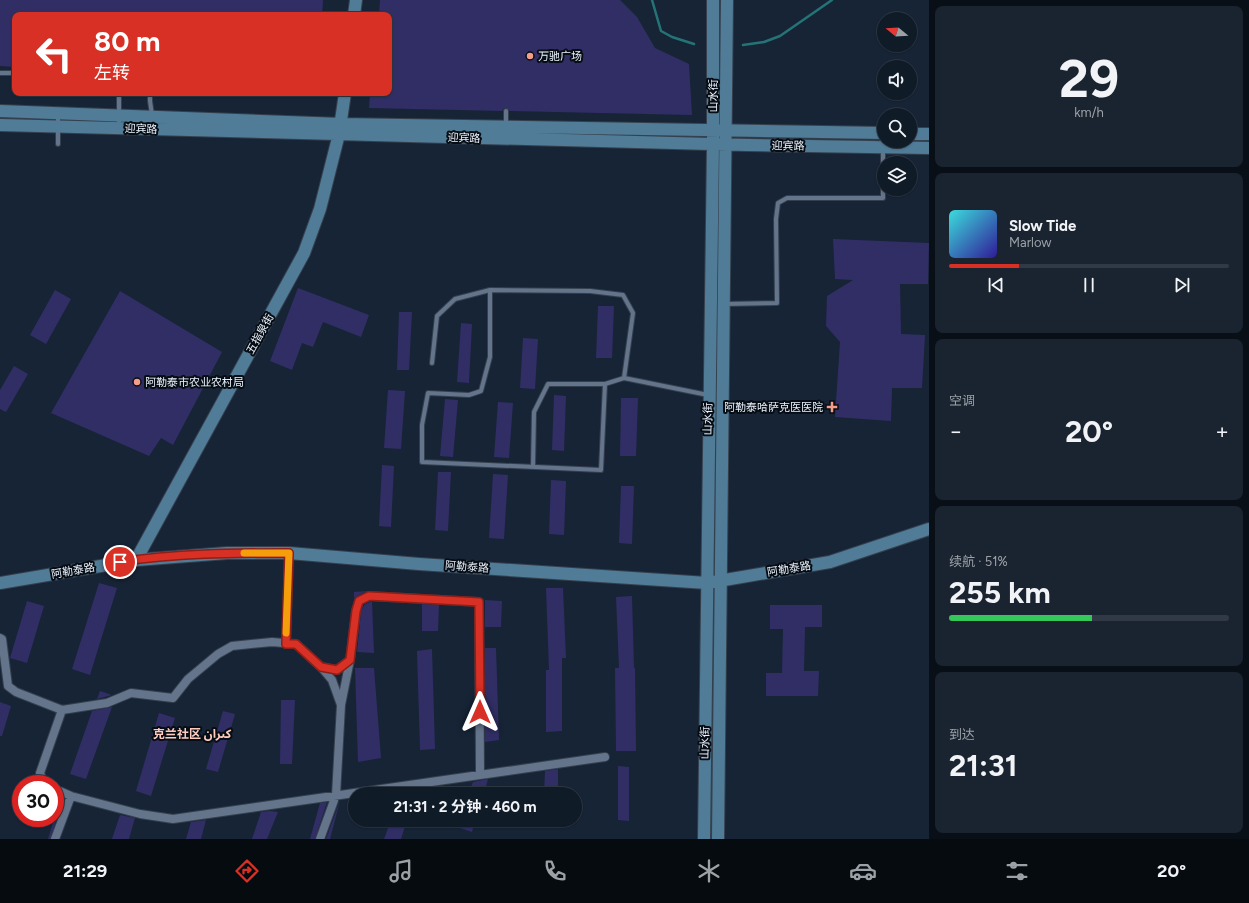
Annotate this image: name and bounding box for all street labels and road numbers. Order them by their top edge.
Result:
street label: 山水街 [707,80,720,113]
street label: 迎宾路 [124,122,158,136]
street label: 迎宾路 [447,131,481,145]
street label: 迎宾路 [771,139,805,153]
street label: 五指泉街 [244,312,276,356]
street label: 山水街 [701,402,715,436]
street label: 阿勒泰路 [445,559,489,575]
street label: 阿勒泰路 [766,559,812,579]
street label: 阿勒泰路 [50,561,96,581]
street label: 山水街 [698,726,712,760]

